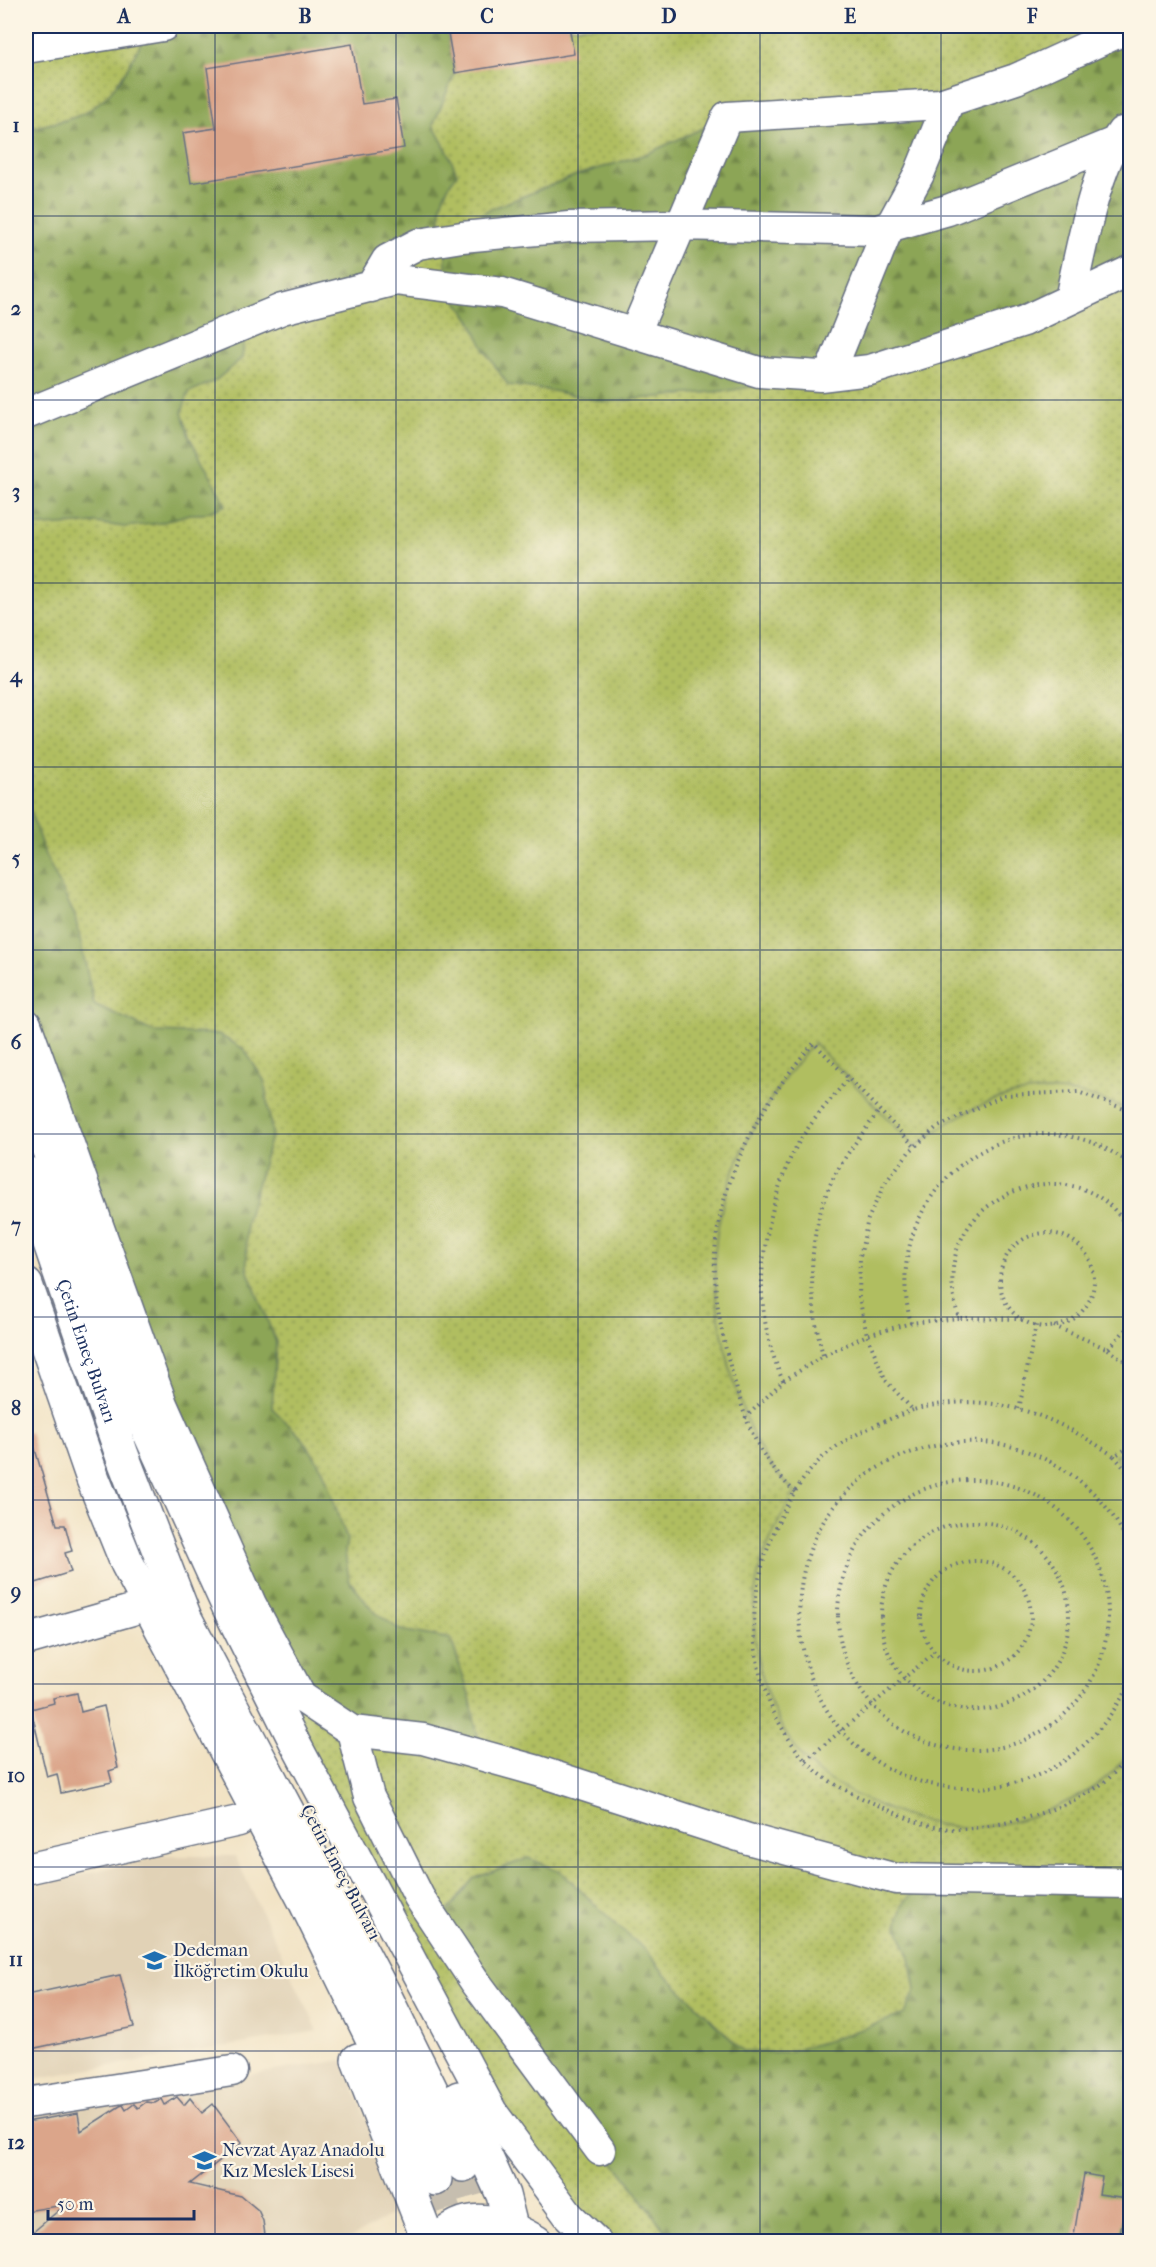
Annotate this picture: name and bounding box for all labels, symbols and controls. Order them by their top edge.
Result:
text: A [116,5,132,28]
text: B [298,5,312,28]
text: C [480,5,494,28]
text: D [661,5,677,28]
text: E [844,5,856,28]
text: F [1026,5,1038,28]
text: 1 [12,114,20,137]
text: 2 [11,297,21,320]
text: 3 [12,480,20,503]
text: 4 [9,664,23,688]
text: 5 [12,847,21,870]
text: 6 [11,1031,23,1054]
text: 7 [10,1214,21,1237]
street label: Çetin Emeç Bulvarı [51,1276,121,1426]
text: 8 [11,1397,21,1420]
text: 9 [10,1581,21,1604]
text: 10 [7,1764,25,1787]
street label: Çetin Emeç Bulvarı [295,1801,385,1945]
place label: Dedeman İlköğretim Okulu [173,1940,308,1982]
school or university icon: Dedeman İlköğretim Okulu [142,1947,168,1973]
text: 11 [9,1948,23,1971]
text: 12 [7,2131,25,2154]
place label: Nevzat Ayaz Anadolu Kız Meslek Lisesi [222,2140,384,2182]
school or university icon: Nevzat Ayaz Anadolu Kız Meslek Lisesi [191,2147,217,2173]
scale bar [48,2183,194,2221]
text: 50 m [57,2194,94,2215]

